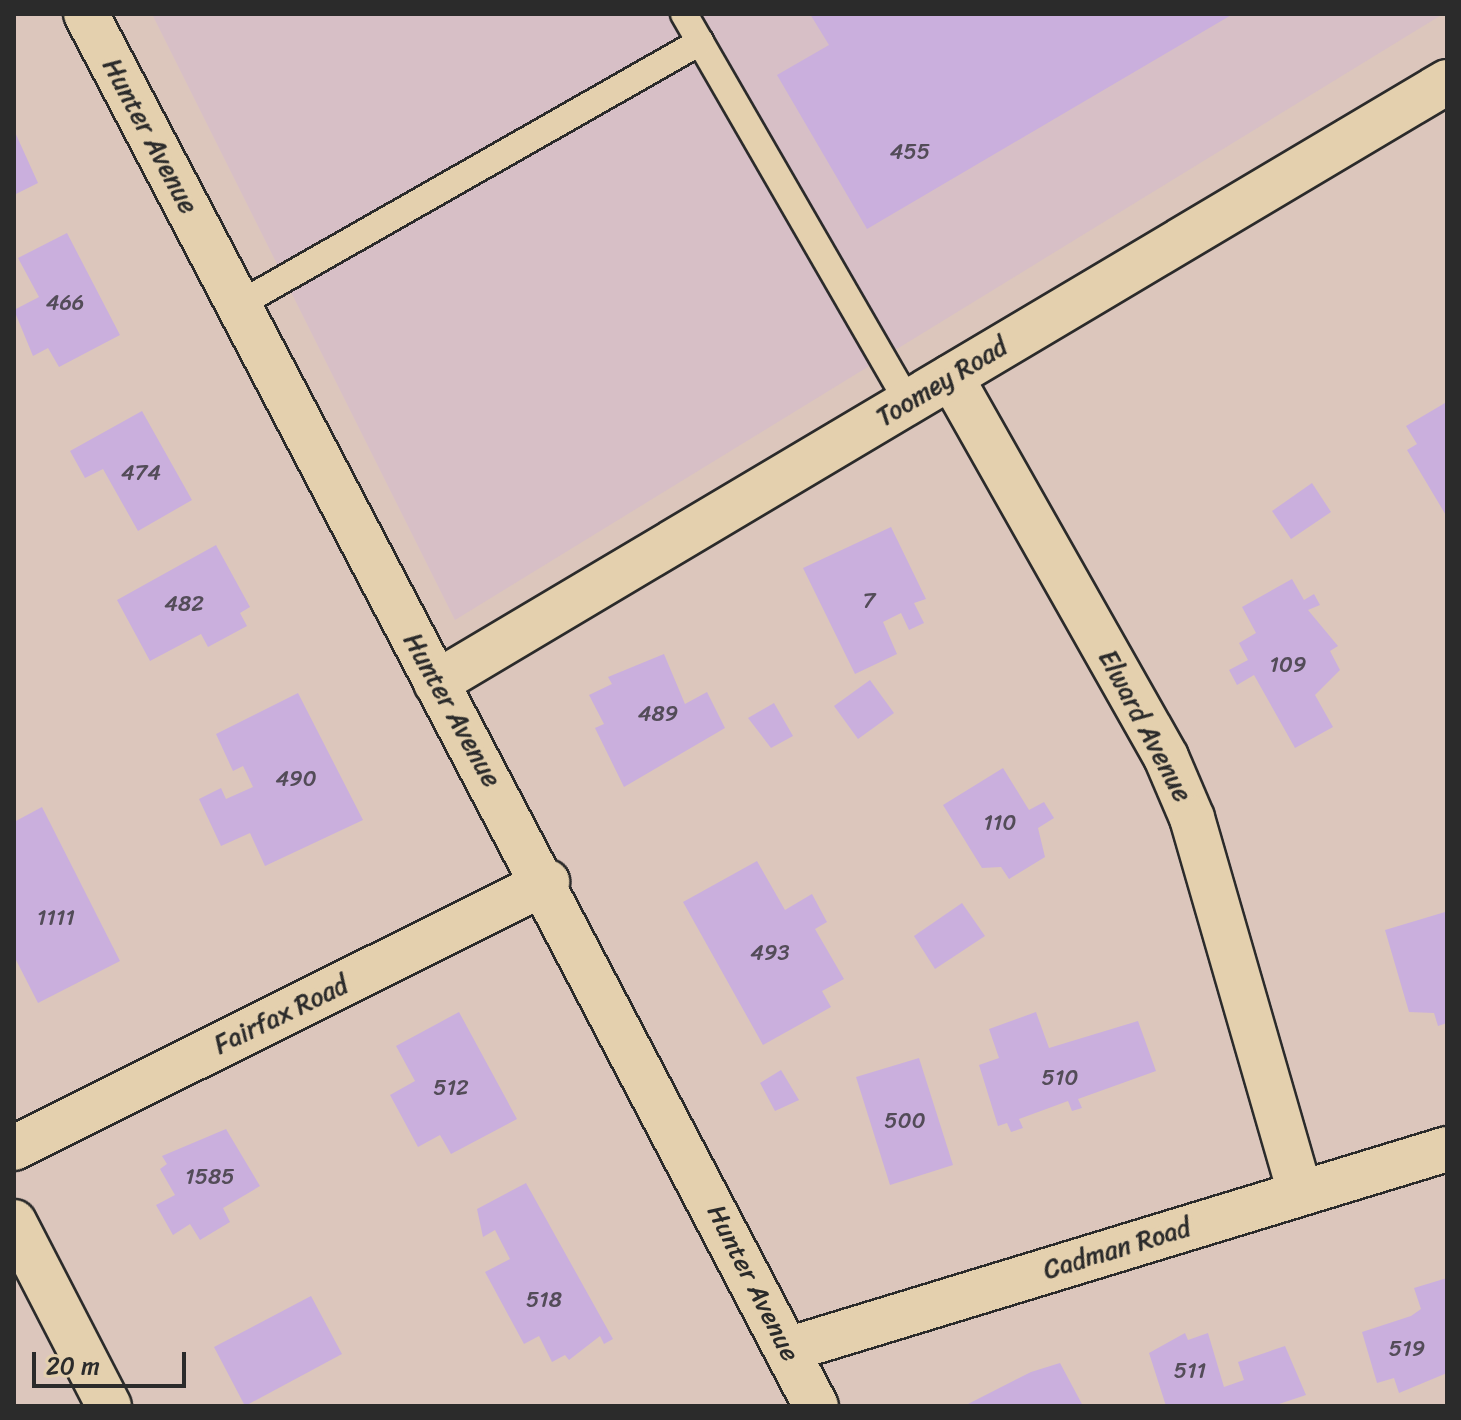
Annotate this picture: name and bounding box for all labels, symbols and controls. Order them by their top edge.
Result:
street label: Hunter Avenue [96,53,204,219]
house number: 455 [890,139,930,165]
house number: 466 [46,290,84,316]
street label: Toomey Road [871,331,1013,433]
house number: 474 [121,460,161,486]
house number: 7 [863,588,875,614]
house number: 482 [164,591,204,617]
street label: Hunter Avenue [397,627,507,793]
street label: Elward Avenue [1092,645,1198,807]
house number: 109 [1270,652,1306,678]
house number: 489 [638,701,678,727]
house number: 490 [275,766,317,792]
house number: 110 [984,810,1016,836]
house number: 1111 [37,905,75,931]
house number: 493 [750,940,790,966]
street label: Fairfax Road [209,969,353,1061]
house number: 510 [1042,1065,1078,1091]
house number: 512 [433,1075,469,1101]
house number: 500 [884,1108,926,1134]
house number: 1585 [185,1164,235,1190]
street label: Hunter Avenue [700,1200,806,1366]
street label: Cadman Road [1039,1212,1195,1286]
house number: 518 [526,1287,562,1313]
scale bar [36,1336,190,1386]
house number: 519 [1389,1336,1425,1362]
text: 20 m [46,1345,100,1387]
house number: 511 [1174,1358,1206,1384]

